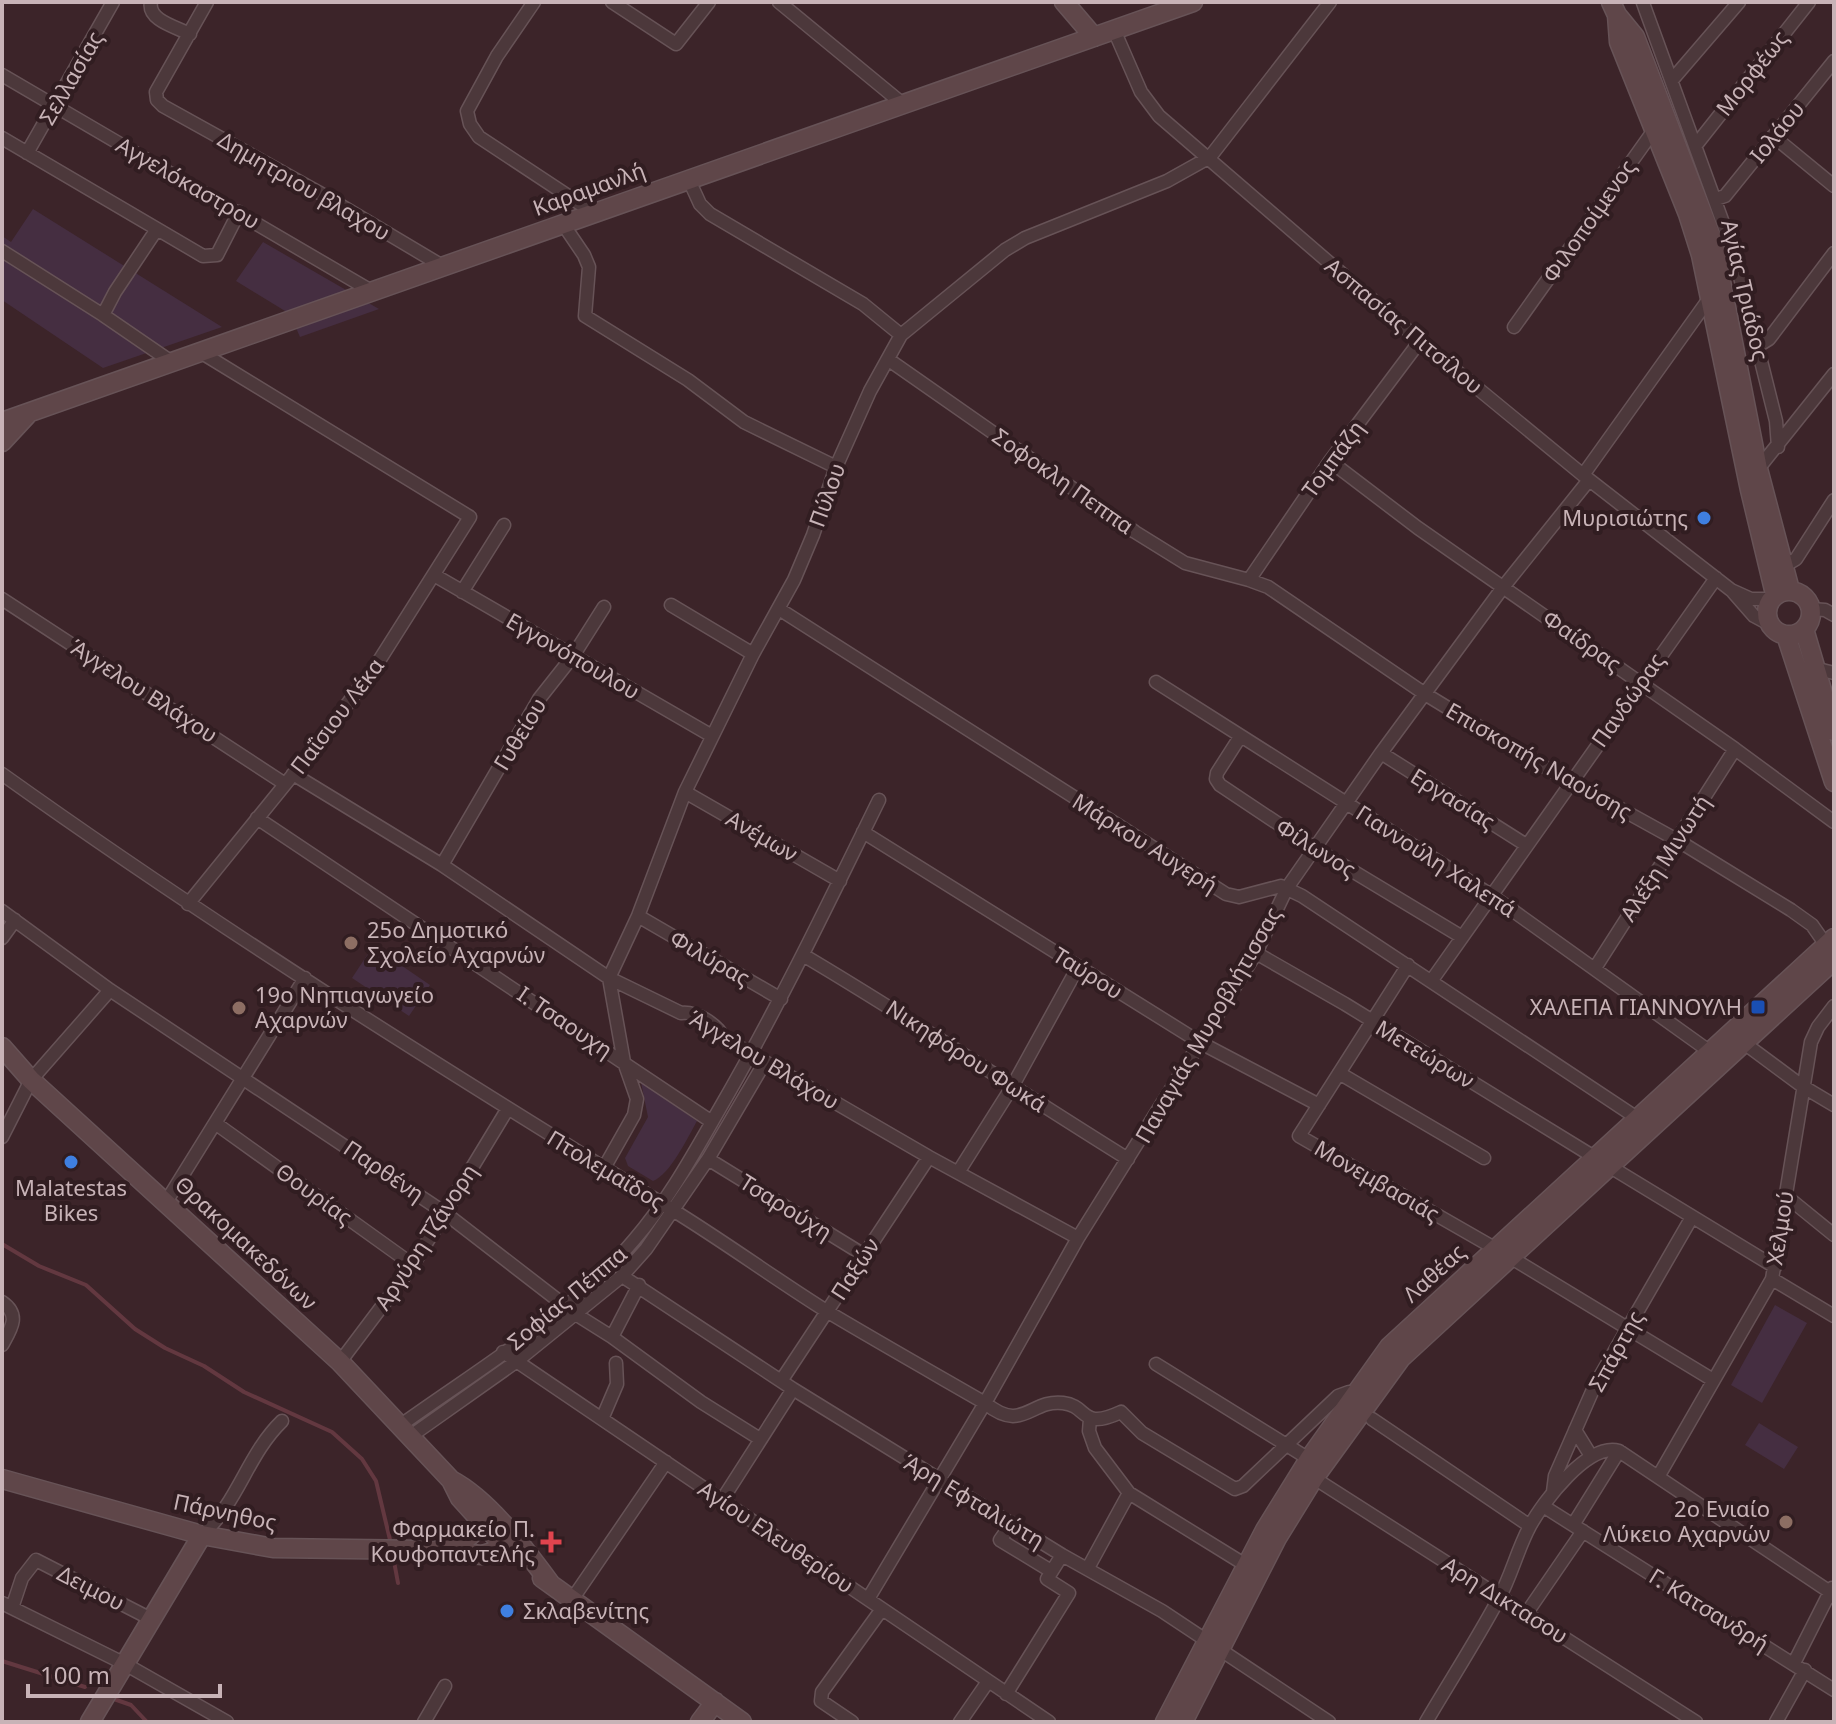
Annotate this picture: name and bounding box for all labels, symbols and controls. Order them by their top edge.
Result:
street label: Μορφέως [1708,23,1794,121]
street label: Σελλασίας [31,25,109,130]
street label: Ιολάου [1742,94,1810,169]
street label: Δημητριου βλαχου [213,124,396,247]
street label: Αγγελόκαστρου [111,129,266,235]
street label: Φιλοποίμενος [1535,153,1642,288]
street label: Καραμανλή [528,154,649,222]
street label: Αγίας Τριάδος [1715,216,1777,363]
street label: Ασπασίας Πιτσίλου [1319,250,1490,400]
street label: Τομπάζη [1294,414,1370,503]
street label: Σοφοκλη Πεππα [987,420,1140,540]
street label: Πύλου [801,458,851,531]
place label: Μυρισιώτης [1562,502,1688,532]
marker: Μυρισιώτης [1695,509,1713,527]
street label: Φαίδρας [1537,602,1628,678]
street label: Εγγονόπουλου [501,605,646,705]
street label: Άγγελου Βλάχου [65,631,224,749]
street label: Πανδώρας [1584,646,1671,753]
street label: Παΐσιου Λέκα [283,651,390,780]
street label: Γυθείου [486,692,552,775]
street label: Επισκοπής Ναούσης [1441,695,1638,826]
street label: Εργασίας [1406,760,1501,836]
street label: Μάρκου Αυγερή [1067,785,1224,899]
street label: Αλέξη Μινωτή [1612,788,1716,927]
street label: Γιαννούλη Χαλεπά [1351,797,1523,923]
street label: Ανέμων [721,803,804,868]
street label: Φίλωνος [1271,811,1362,884]
street label: Παναγιάς Μυροβλήτισσας [1127,901,1287,1148]
place label: 25ο Δημοτικό Σχολείο Αχαρνών [367,914,545,969]
street label: Φιλύρας [665,922,756,992]
marker: 25ο Δημοτικό Σχολείο Αχαρνών [342,934,360,952]
street label: Ταύρου [1048,939,1129,1005]
street label: Ι. Τσαουχη [512,978,619,1064]
place label: 19ο Νηπιαγωγείο Αχαρνών [255,979,434,1034]
place label: ΧΑΛΕΠΑ ΓΙΑΝΝΟΥΛΗ [1530,991,1742,1021]
street label: Νικηφόρου Φωκά [881,992,1053,1118]
marker: ΧΑΛΕΠΑ ΓΙΑΝΝΟΥΛΗ [1749,998,1767,1016]
marker: 19ο Νηπιαγωγείο Αχαρνών [230,999,248,1017]
street label: Άγγελου Βλάχου [684,1003,845,1116]
street label: Μετεώρων [1371,1012,1480,1094]
street label: Πτολεμαΐδος [542,1122,671,1216]
street label: Παρθένη [338,1132,431,1208]
street label: Μονεμβασιάς [1309,1132,1446,1228]
marker: Malatestas Bikes [62,1153,80,1171]
street label: Θουρίας [270,1155,359,1231]
street label: Αργύρη Τζάνορη [367,1158,484,1315]
street label: Τσαρούχη [735,1166,838,1246]
street label: Θρακομακεδόνων [169,1169,324,1316]
place label: Malatestas Bikes [15,1172,127,1227]
street label: Χελμού [1758,1189,1800,1267]
street label: Παξών [823,1232,885,1305]
street label: Λαθέας [1396,1236,1471,1308]
street label: Σοφίας Πέππα [500,1238,633,1356]
street label: Σπάρτης [1581,1305,1650,1396]
street label: Άρη Εφταλιώτη [898,1446,1051,1554]
street label: Αγίου Ελευθερίου [693,1473,860,1599]
street label: Πάρνηθος [171,1485,279,1537]
place label: 2ο Ενιαίο Λύκειο Αχαρνών [1603,1493,1770,1548]
place label: Φαρμακείο Π. Κουφοπαντελής [371,1513,535,1568]
marker: 2ο Ενιαίο Λύκειο Αχαρνών [1777,1513,1795,1531]
marker: Φαρμακείο Π. Κουφοπαντελής [542,1533,560,1551]
street label: Αρη Δικτασου [1437,1549,1574,1650]
street label: Δειμου [53,1557,130,1617]
street label: Γ. Κατσανδρή [1644,1561,1775,1658]
place label: Σκλαβενίτης [523,1595,649,1625]
marker: Σκλαβενίτης [498,1602,516,1620]
scale bar [28,1648,220,1698]
text: 100 m [40,1658,110,1691]

